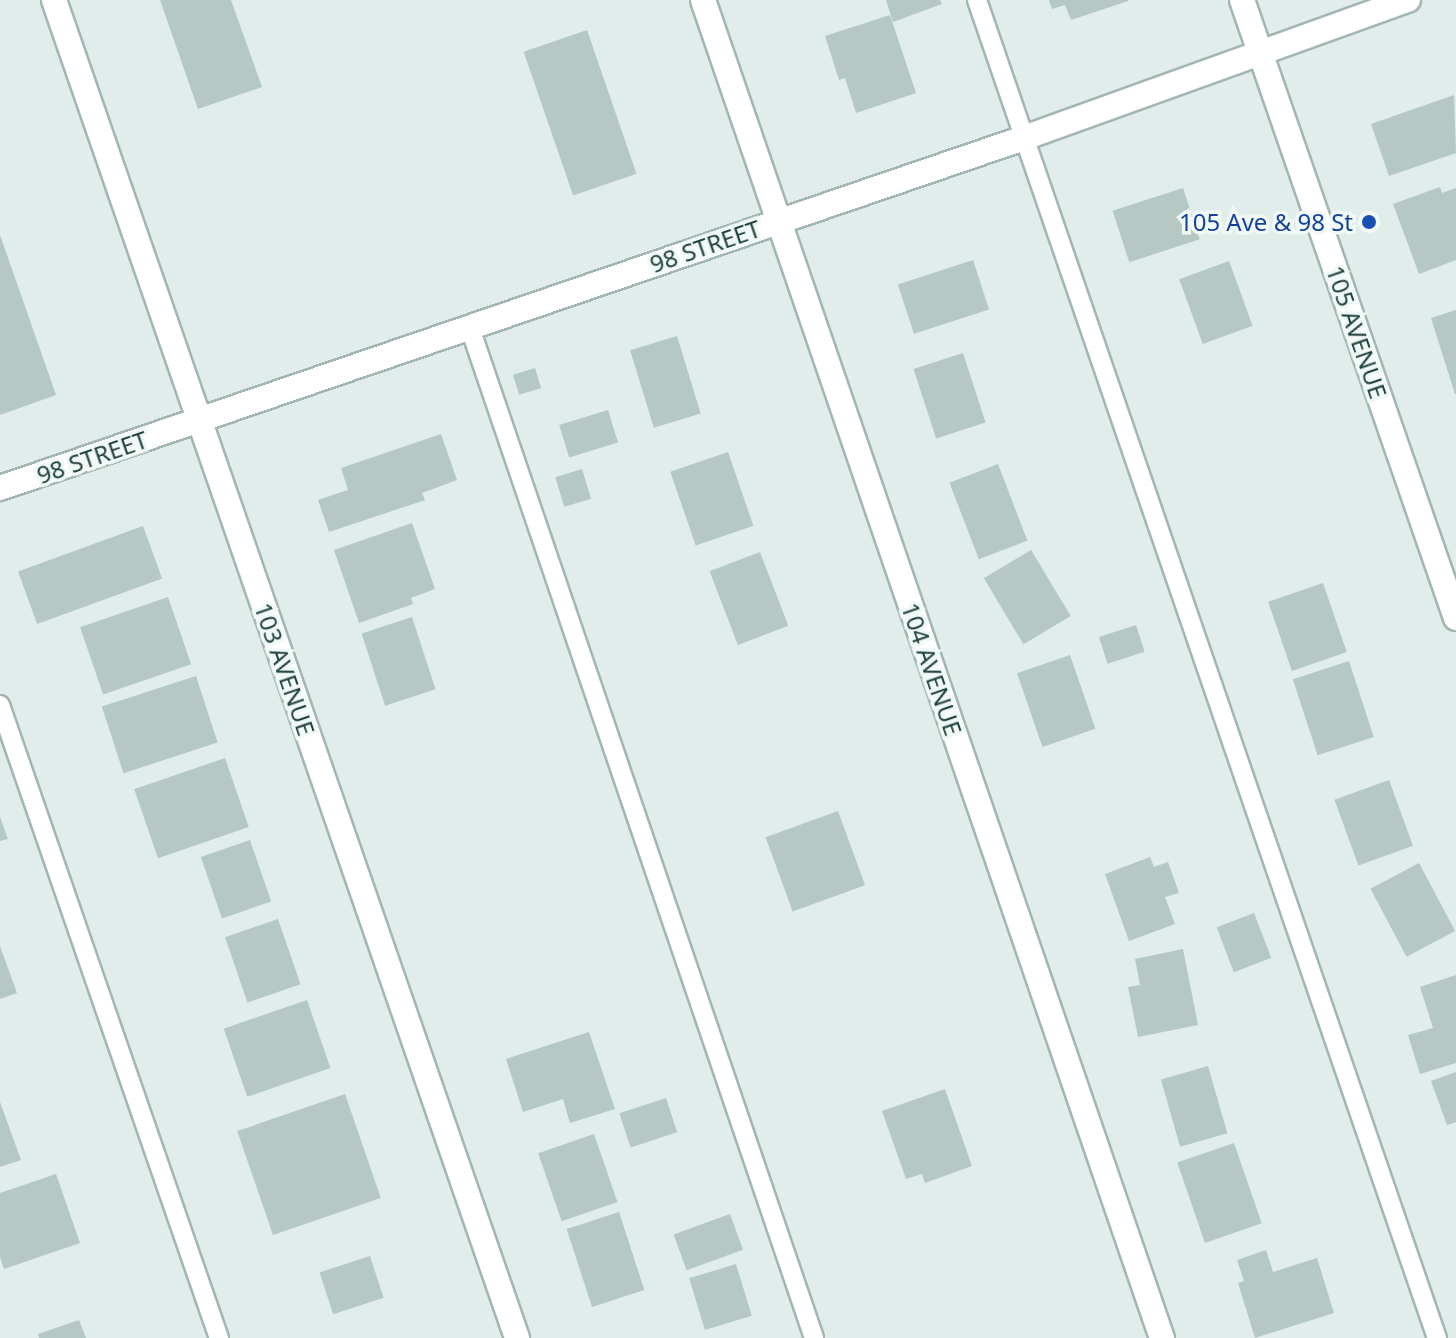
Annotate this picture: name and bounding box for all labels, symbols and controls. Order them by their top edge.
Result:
place label: 105 Ave & 98 St [1179,208,1353,236]
marker: 105 Ave & 98 St [1360,213,1378,231]
street label: 98 STREET [646,214,764,278]
street label: 105 AVENUE [1321,262,1393,402]
street label: 98 STREET [33,425,151,489]
street label: 103 AVENUE [249,599,321,739]
street label: 104 AVENUE [896,599,968,739]

